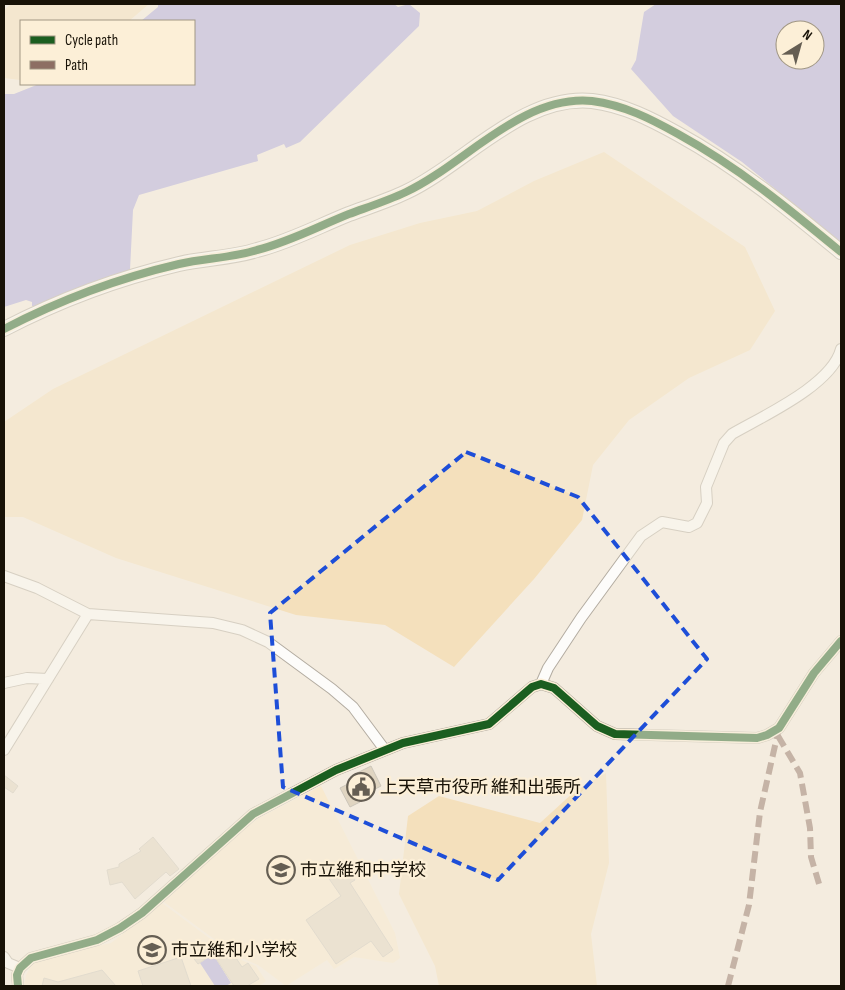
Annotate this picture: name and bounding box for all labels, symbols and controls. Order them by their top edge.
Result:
legend [20,20,195,85]
north arrow [775,20,825,70]
text: N [799,26,816,44]
text: Cycle path [65,31,118,50]
text: Path [65,56,88,75]
public building icon: 上天草市役所 維和出張所 [346,772,376,802]
place label: 上天草市役所 維和出張所 [380,777,581,798]
school or university icon: 市立維和中学校 [266,855,296,885]
place label: 市立維和中学校 [300,860,426,881]
school or university icon: 市立維和小学校 [137,935,167,965]
place label: 市立維和小学校 [171,940,297,961]

